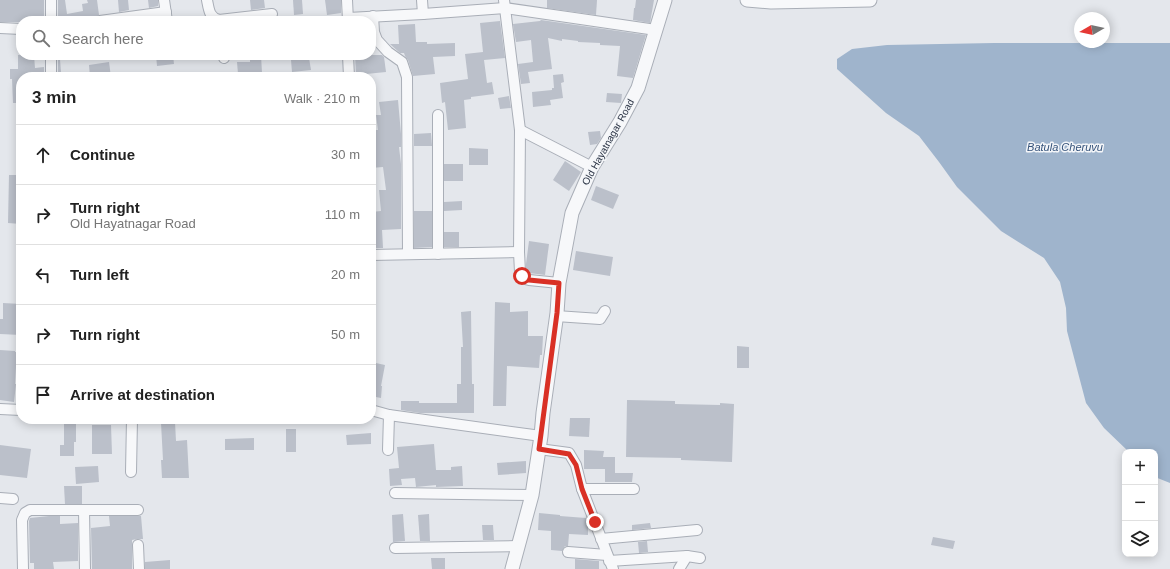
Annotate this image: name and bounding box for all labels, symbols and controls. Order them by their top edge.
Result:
north arrow [1074,12,1110,48]
search box [16,16,376,60]
icon: search [30,27,52,49]
text: Search here [62,30,144,47]
text: 3 min [32,88,76,107]
text: Walk · 210 m [284,91,360,106]
street label: Old Hayatnagar Road [580,97,636,187]
water label: Batula Cheruvu [1027,141,1103,153]
icon: ahead [32,144,54,166]
text: Continue [70,146,135,163]
text: 30 m [331,147,360,162]
text: Turn right [70,199,140,216]
icon: right [32,204,54,226]
text: 110 m [325,207,360,222]
text: Old Hayatnagar Road [70,216,196,231]
icon: left [32,264,54,286]
text: Turn left [70,266,129,283]
text: 20 m [331,267,360,282]
route start [513,267,531,285]
icon: right [32,324,54,346]
text: Turn right [70,326,140,343]
text: 50 m [331,327,360,342]
icon: arrive [32,384,54,406]
text: Arrive at destination [70,386,215,403]
map controls [1122,449,1158,557]
button: + [1122,449,1158,485]
button: − [1122,485,1158,521]
route end [586,513,604,531]
button: layers [1122,521,1158,557]

